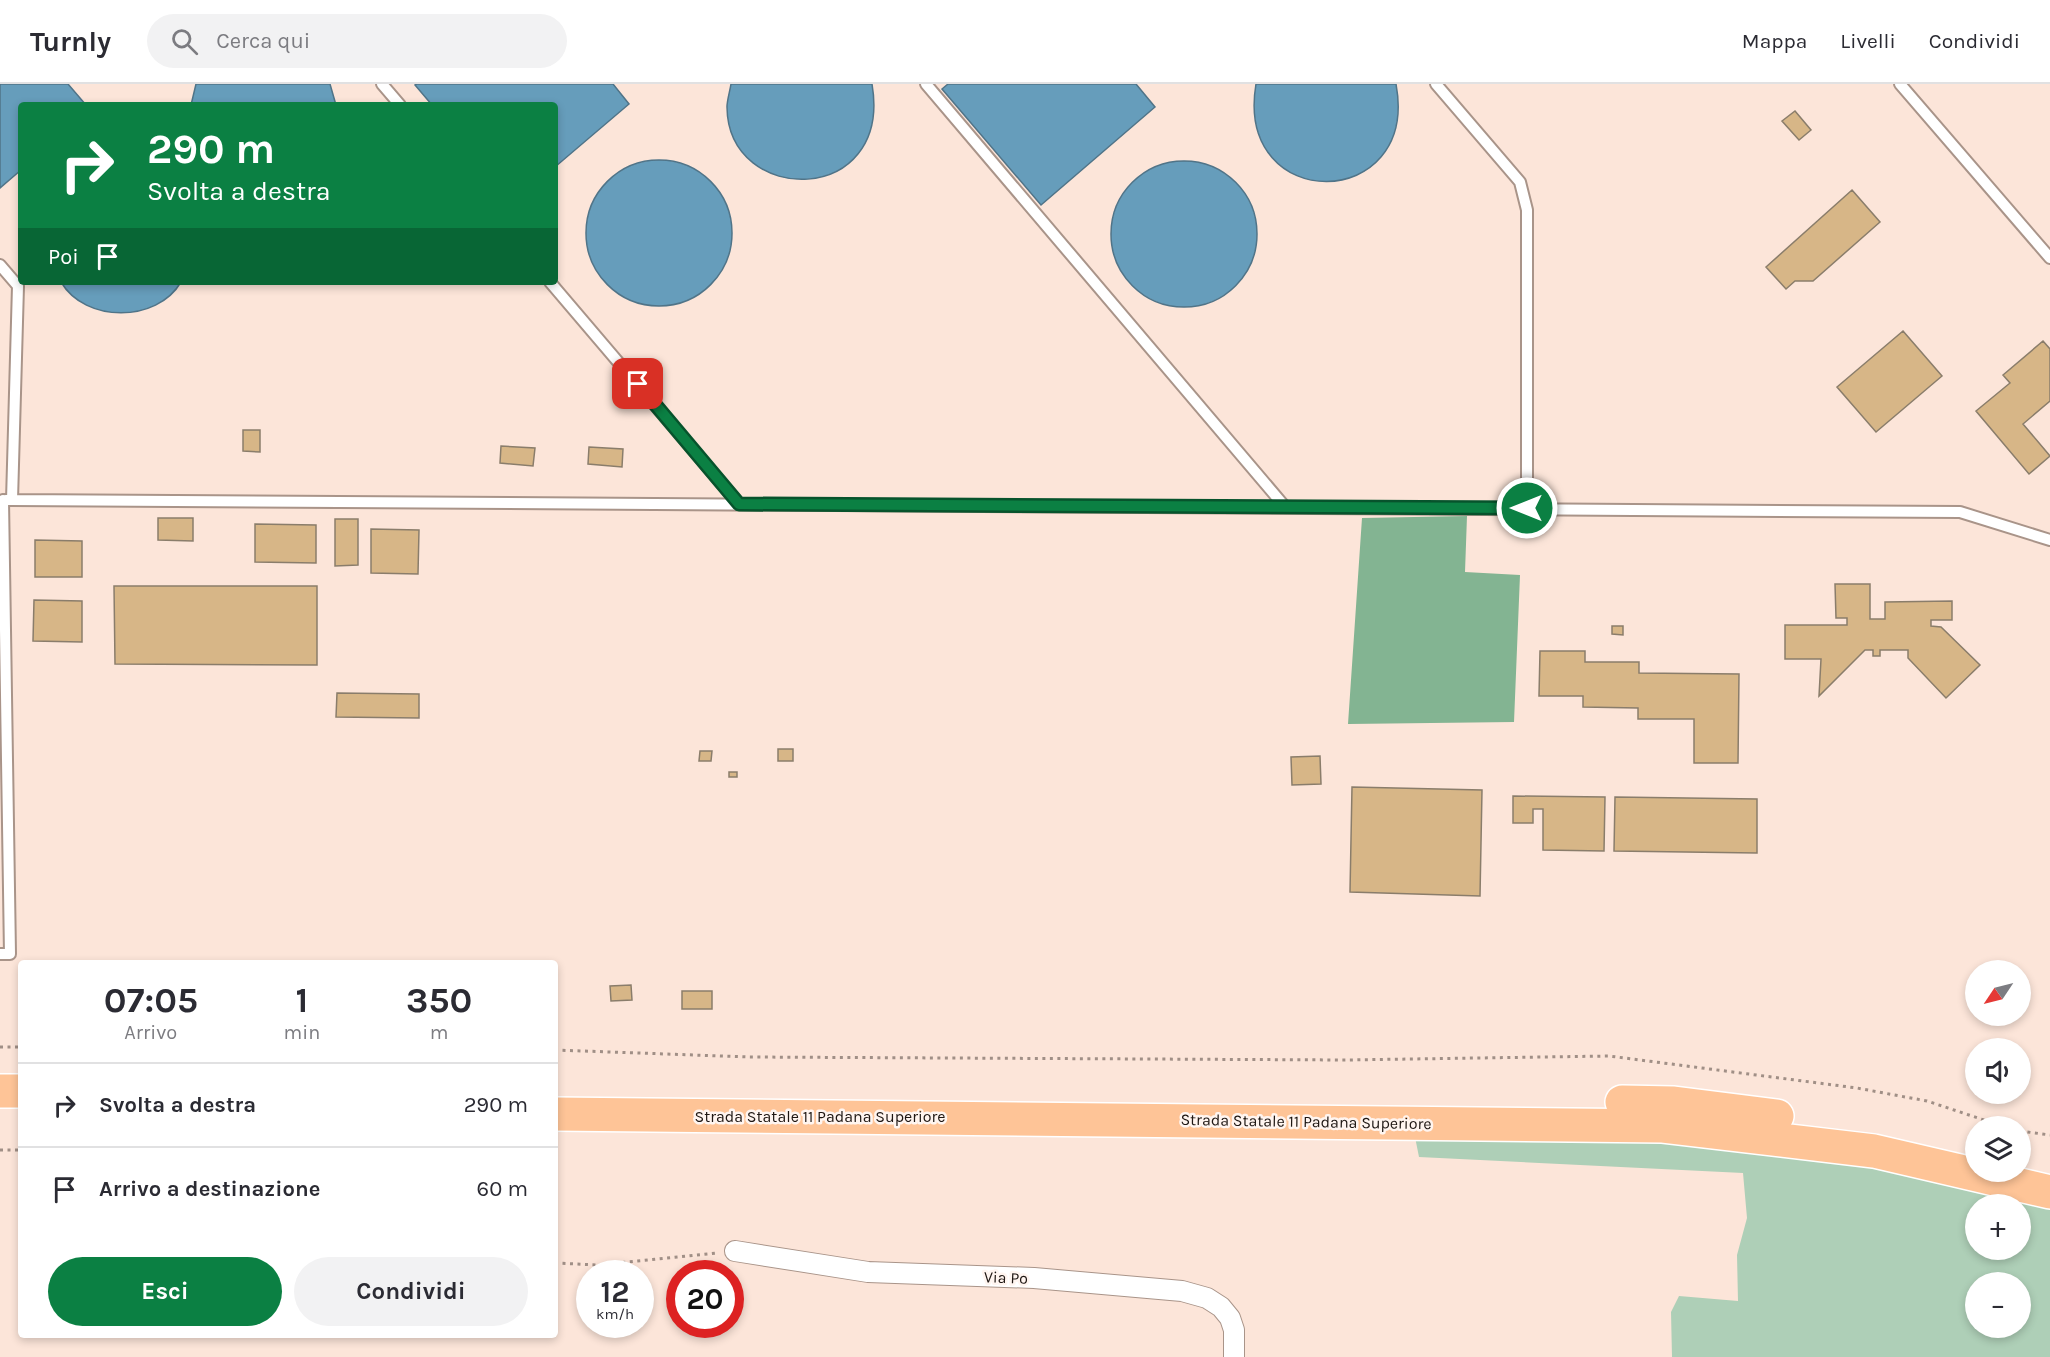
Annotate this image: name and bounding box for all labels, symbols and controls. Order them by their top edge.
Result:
search box [147,14,567,68]
text: Turnly [30,25,111,58]
icon: search [168,25,201,58]
text: Cerca qui [216,28,310,54]
text: Mappa [1742,29,1807,53]
text: Livelli [1840,29,1896,53]
text: Condividi [1929,29,2020,53]
text: 290 m [147,124,275,174]
icon: right [48,126,126,204]
text: Svolta a destra [147,175,331,207]
icon: arrive [91,240,124,273]
text: Poi [48,244,79,270]
pin [612,358,663,409]
icon: arrive [621,367,654,400]
position arrow [1495,476,1559,540]
north arrow [1965,960,2031,1026]
map controls [1965,960,2031,1338]
text: 07:05 [104,979,198,1021]
text: 1 [296,979,308,1021]
text: 350 [406,979,472,1021]
text: Arrivo [124,1021,177,1044]
text: min [284,1021,320,1044]
text: m [430,1021,449,1044]
button: sound [1965,1038,2031,1104]
icon: right [48,1089,81,1122]
text: Svolta a destra [99,1092,256,1118]
text: 290 m [464,1092,528,1118]
street label: Strada Statale 11 Padana Superiore [695,1107,946,1126]
street label: Strada Statale 11 Padana Superiore [1180,1110,1432,1133]
button: layers [1965,1116,2031,1182]
icon: arrive [48,1173,81,1206]
text: Arrivo a destinazione [99,1176,320,1202]
text: 60 m [477,1176,528,1202]
button: + [1965,1194,2031,1260]
button: Esci [48,1257,282,1326]
button: Condividi [294,1257,528,1326]
speed limit sign: 20 [666,1260,744,1338]
street label: Via Po [984,1267,1028,1288]
button: − [1965,1272,2031,1338]
text: 12 [601,1274,629,1310]
text: km/h [596,1305,634,1323]

